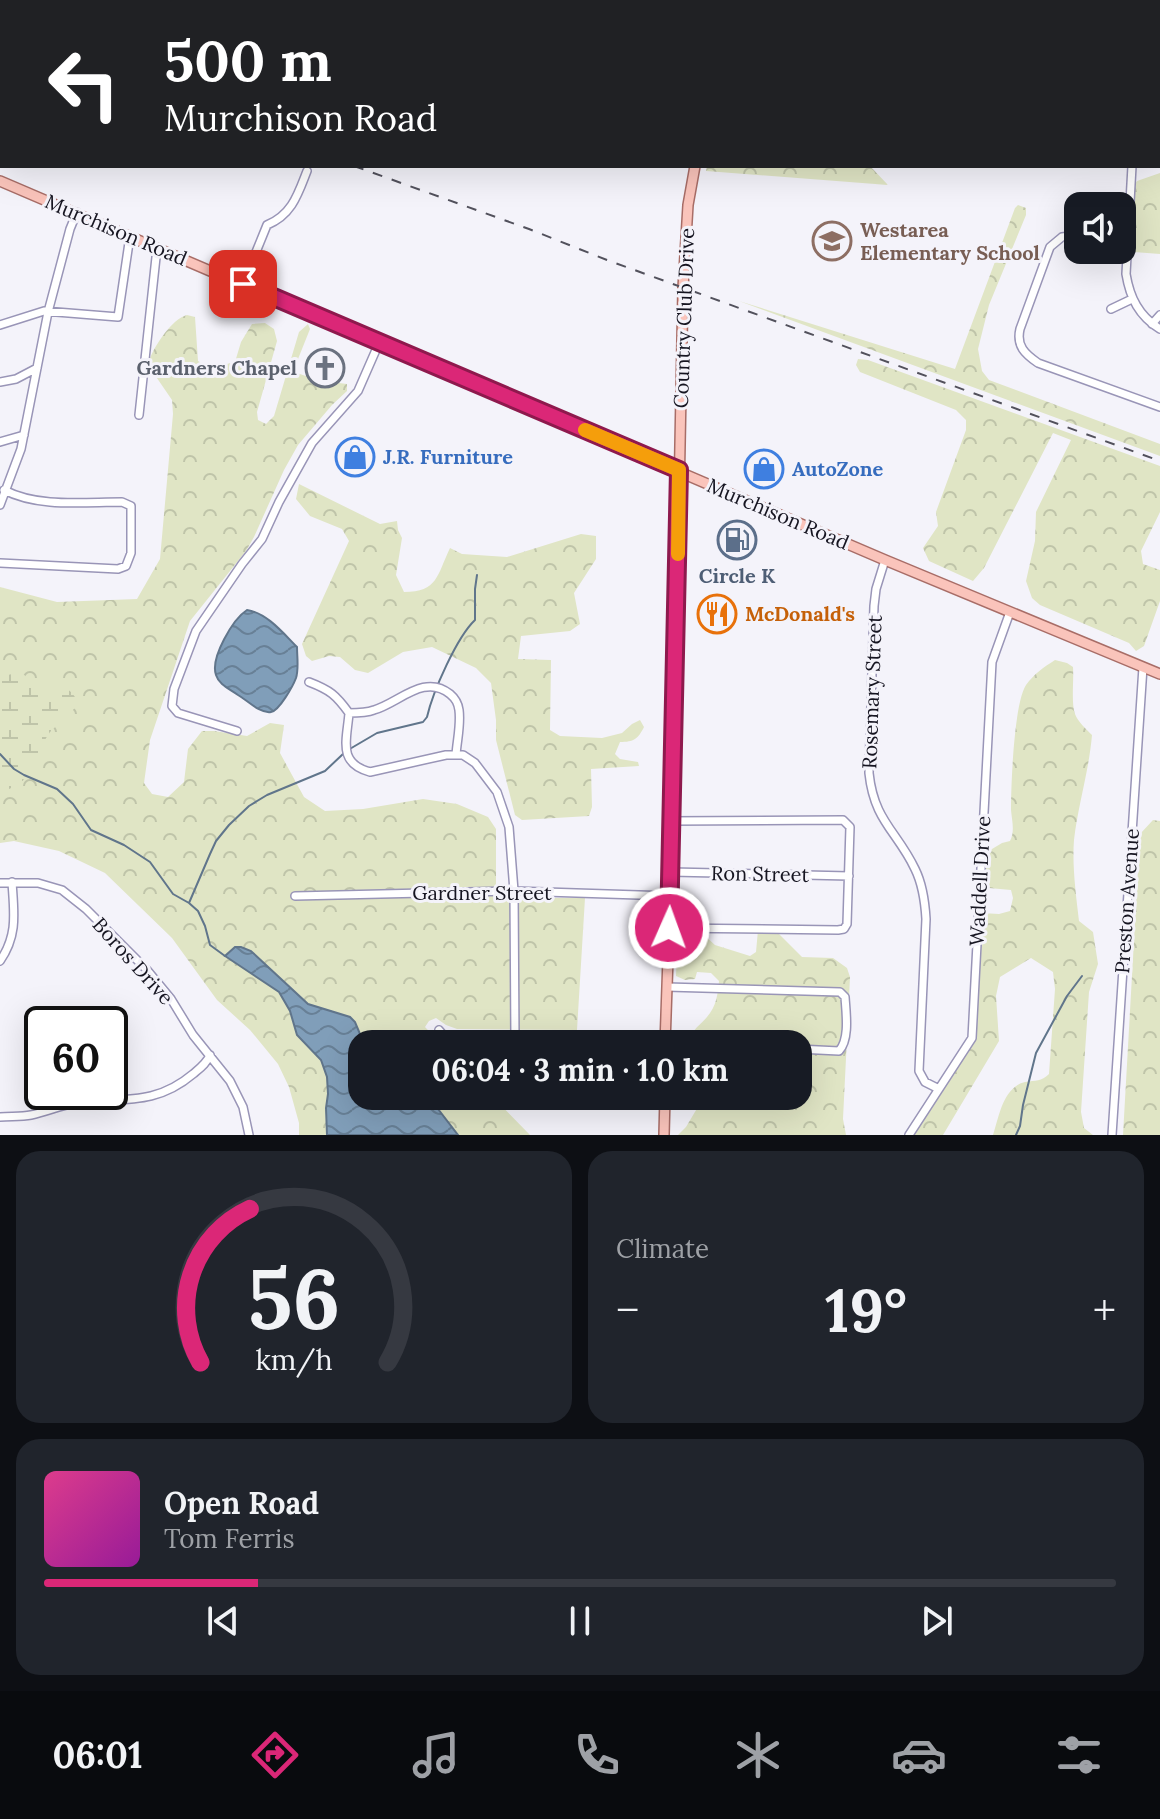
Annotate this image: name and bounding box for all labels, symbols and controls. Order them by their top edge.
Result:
text: 500 m [164,25,332,96]
icon: left [32,32,136,136]
text: Murchison Road [164,95,437,141]
street label: Murchison Road [41,188,191,271]
map controls [1064,192,1136,264]
button: sound [1064,192,1136,264]
place label: Westarea Elementary School [860,217,1040,265]
school or university icon: Westarea Elementary School [811,220,853,262]
street label: Country Club Drive [668,227,699,409]
pin [209,250,277,318]
icon: arrive [221,262,265,306]
church icon: Gardners Chapel [304,347,346,389]
place label: Gardners Chapel [136,355,297,380]
shop icon: J.R. Furniture [334,436,376,478]
place label: J.R. Furniture [383,444,513,469]
shop icon: AutoZone [743,448,785,490]
place label: AutoZone [792,456,883,481]
street label: Murchison Road [703,472,853,555]
fuel station icon: Circle K [716,519,758,561]
place label: Circle K [699,563,776,588]
restaurant icon: McDonald's [696,593,738,635]
place label: McDonald's [745,601,855,626]
street label: Rosemary Street [856,614,887,769]
street label: Waddell Drive [964,815,995,947]
street label: Preston Avenue [1109,827,1144,974]
street label: Ron Street [711,860,810,887]
street label: Gardner Street [412,880,552,905]
position arrow [627,886,711,970]
street label: Boros Drive [88,912,179,1010]
speed limit sign: 60 [24,1006,128,1110]
text: 06:04 · 3 min · 1.0 km [432,1051,728,1089]
text: Climate [616,1232,709,1265]
text: 56 [248,1245,340,1352]
text: 19° [825,1272,907,1348]
text: − [616,1282,639,1338]
text: + [1093,1282,1116,1338]
text: km/h [255,1341,333,1378]
text: Open Road [164,1484,319,1522]
text: Tom Ferris [164,1522,294,1555]
icon: previous [201,1599,245,1643]
icon: pause [558,1599,602,1643]
icon: next [915,1599,959,1643]
icon: directions [247,1727,303,1783]
icon: music [408,1727,464,1783]
icon: phone [569,1727,625,1783]
icon: climate [730,1727,786,1783]
icon: car [891,1727,947,1783]
icon: filters [1051,1727,1107,1783]
text: 06:01 [52,1732,143,1778]

